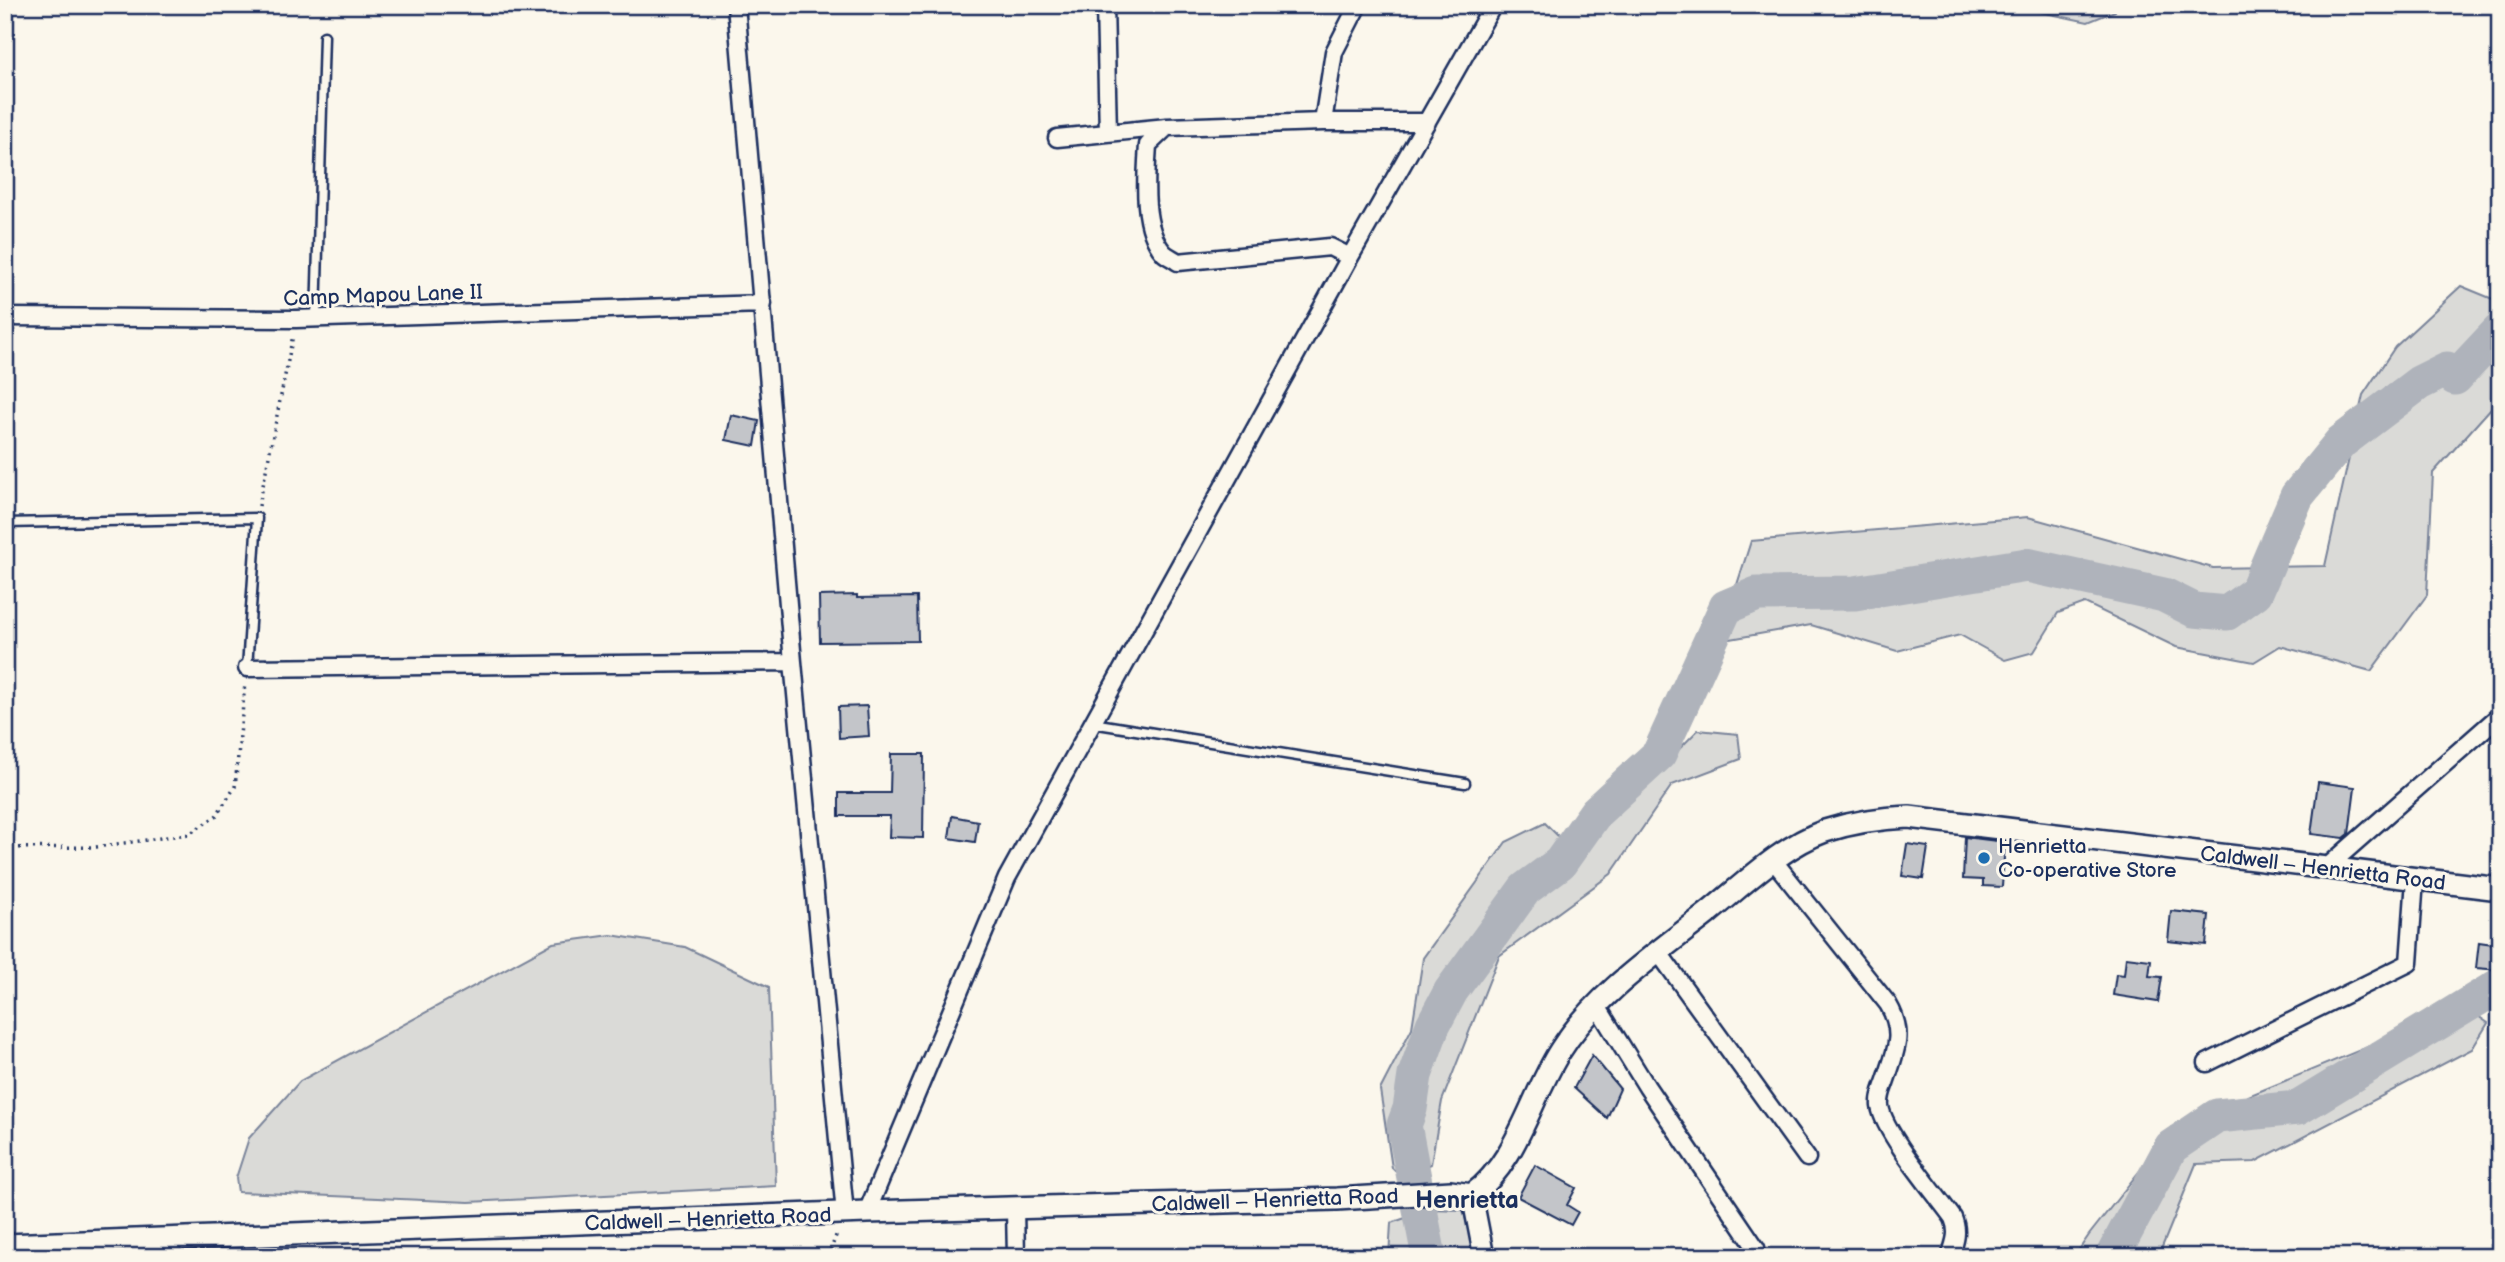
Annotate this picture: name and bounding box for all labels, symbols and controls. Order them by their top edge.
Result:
street label: Camp Mapou Lane II [283,280,483,311]
place label: Henrietta Co-operative Store [1998,834,2176,883]
street label: Caldwell – Henrietta Road [2199,841,2447,896]
marker: Henrietta Co-operative Store [1976,850,1992,866]
street label: Caldwell – Henrietta Road [1151,1184,1399,1217]
district label: Henrietta [1415,1186,1519,1215]
street label: Caldwell – Henrietta Road [584,1203,832,1236]

